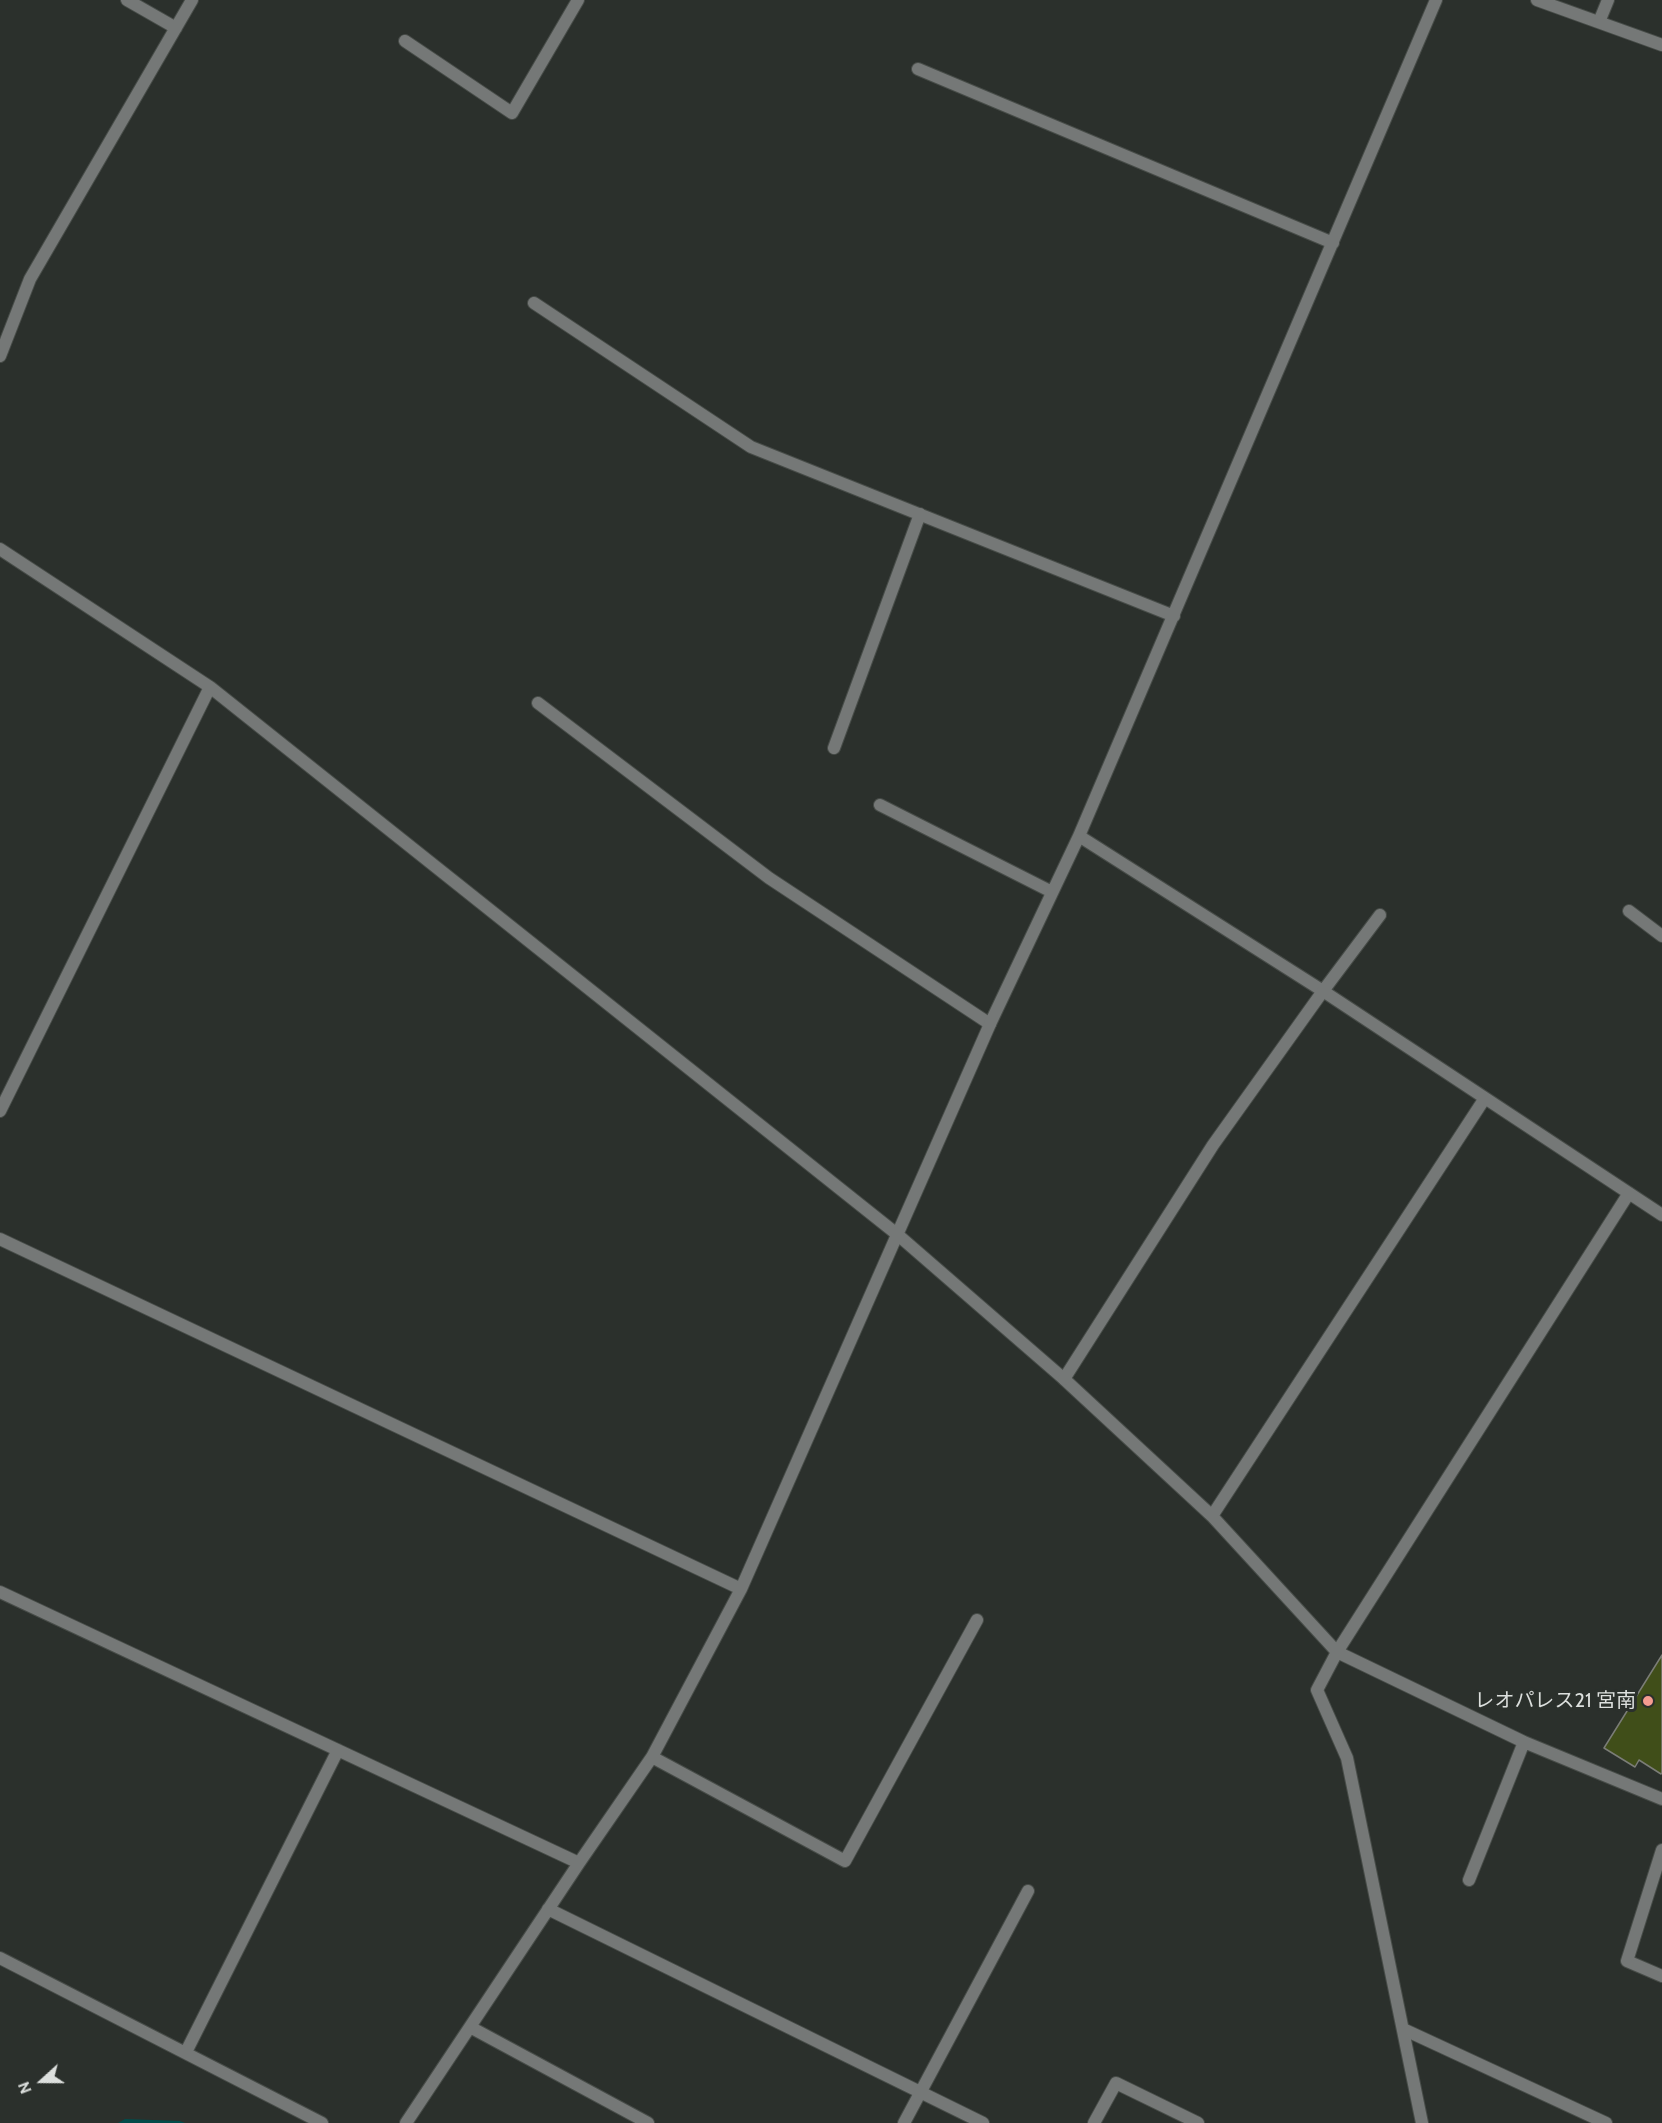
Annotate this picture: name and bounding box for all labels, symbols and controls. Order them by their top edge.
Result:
place label: レオパレス21 宮南 [1475,1689,1636,1713]
marker: レオパレス21 宮南 [1641,1694,1655,1708]
north arrow [12,2051,72,2111]
text: N [14,2079,36,2096]

